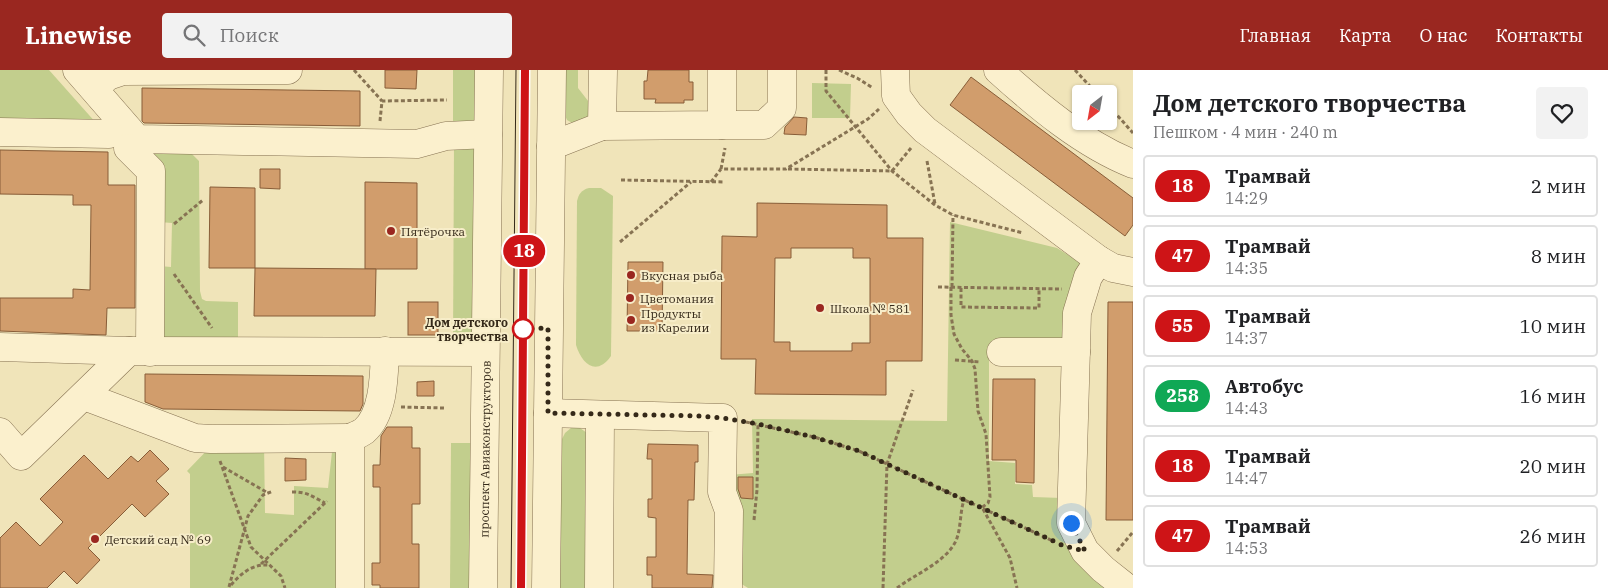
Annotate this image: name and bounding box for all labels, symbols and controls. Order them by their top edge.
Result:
search box [162,13,512,58]
text: Linewise [25,19,132,51]
icon: search [180,21,208,49]
text: Поиск [220,23,279,47]
text: Главная [1239,24,1311,47]
text: Карта [1339,24,1391,47]
text: О нас [1419,24,1467,47]
text: Контакты [1495,24,1583,47]
north arrow [1072,85,1118,130]
map controls [1072,85,1117,130]
text: Дом детского творчества [1153,87,1466,119]
button: heart [1536,87,1588,139]
text: Пешком · 4 мин · 240 m [1153,122,1338,142]
text: Трамвай [1225,164,1311,188]
text: 18 [1172,174,1193,197]
text: 2 мин [1531,174,1586,198]
text: 14:29 [1225,188,1268,208]
place label: Пятёрочка [401,224,466,239]
marker: Пятёрочка [385,225,397,237]
text: Трамвай [1225,234,1311,258]
line badge: 18 [502,235,546,267]
text: 18 [513,239,535,262]
text: 47 [1172,244,1193,267]
text: 8 мин [1531,244,1586,268]
text: 14:35 [1225,258,1268,278]
place label: Вкусная рыба [641,268,723,283]
marker: Вкусная рыба [625,269,637,281]
place label: Цветомания [640,291,714,306]
marker: Цветомания [624,292,636,304]
place label: Школа № 581 [830,301,910,316]
marker: Школа № 581 [814,302,826,314]
text: Трамвай [1225,304,1311,328]
place label: Продукты из Карелии [641,306,709,335]
marker: Продукты из Карелии [625,314,637,326]
text: 55 [1172,314,1193,337]
text: 10 мин [1519,314,1586,338]
place label: Дом детского творчества [425,315,508,344]
marker: Дом детского творчества [512,318,534,340]
text: 14:37 [1225,328,1268,348]
street label: проспект Авиаконструкторов [476,360,493,538]
text: Автобус [1225,374,1303,398]
text: 258 [1166,384,1199,407]
text: 16 мин [1519,384,1586,408]
text: 14:43 [1225,398,1268,418]
text: Трамвай [1225,444,1311,468]
text: 18 [1172,454,1193,477]
text: 20 мин [1519,454,1586,478]
text: 14:47 [1225,468,1268,488]
your location [1059,511,1084,536]
text: Трамвай [1225,514,1311,538]
text: 47 [1172,524,1193,547]
text: 26 мин [1519,524,1586,548]
place label: Детский сад № 69 [105,532,211,547]
marker: Детский сад № 69 [89,533,101,545]
text: 14:53 [1225,538,1268,558]

